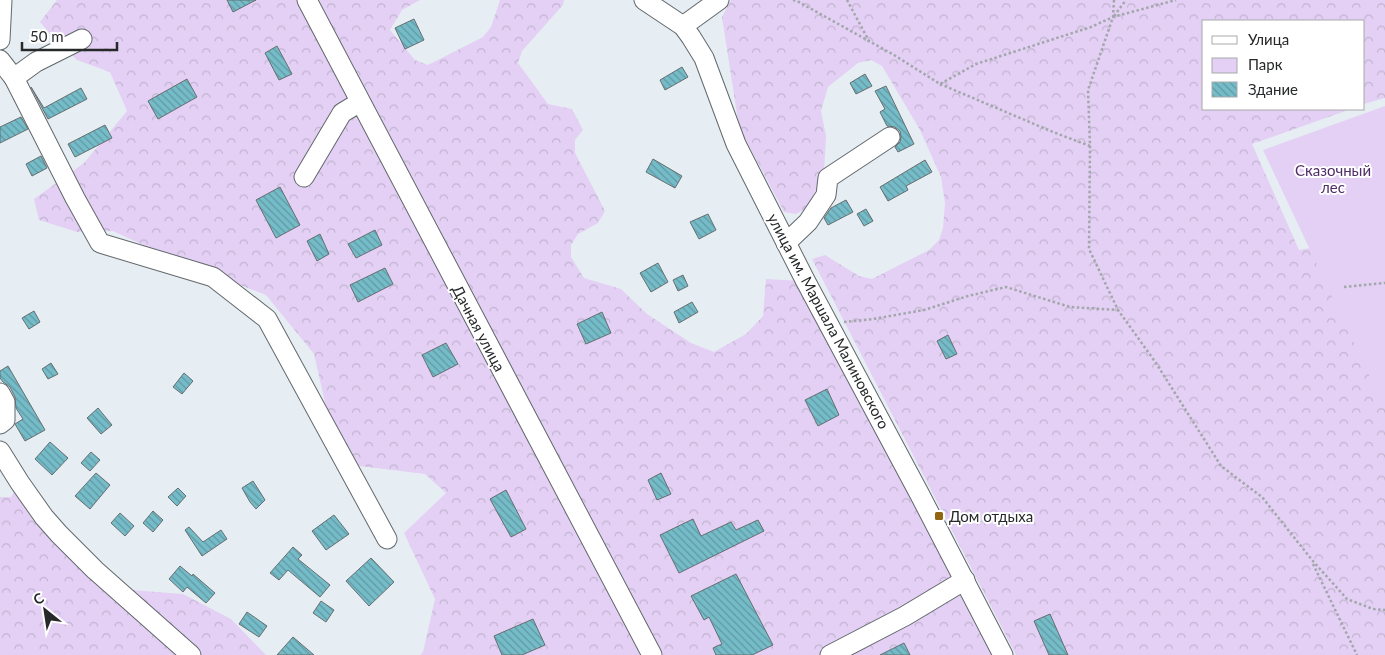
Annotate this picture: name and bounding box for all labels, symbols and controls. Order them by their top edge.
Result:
scale bar [22,20,118,52]
legend [1202,20,1365,110]
text: 50 m [30,27,64,45]
text: Улица [1248,30,1289,48]
text: Парк [1248,55,1283,73]
text: Здание [1248,80,1298,98]
park label: Сказочный лес [1295,161,1371,196]
street label: улица им. Маршала Малиновского [764,210,894,432]
street label: Дачная улица [449,282,509,374]
place label: Дом отдыха [949,507,1033,525]
marker: Дом отдыха [933,510,945,522]
north arrow [20,585,70,635]
text: С [30,588,47,608]

